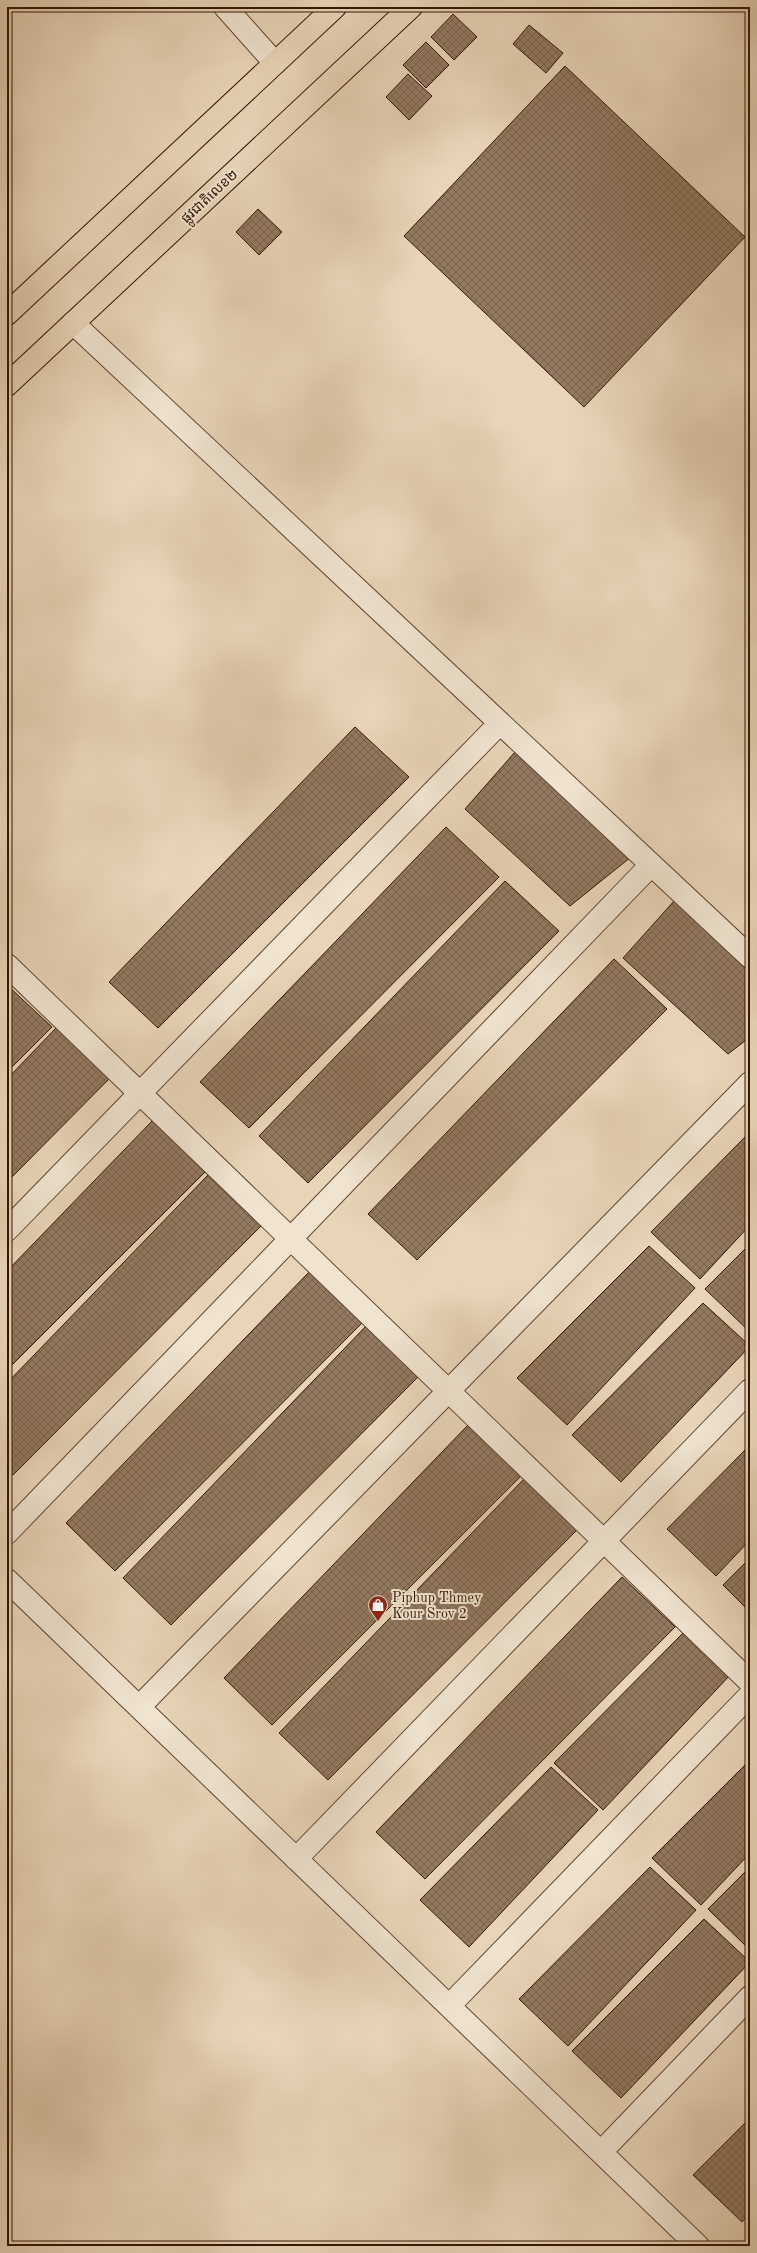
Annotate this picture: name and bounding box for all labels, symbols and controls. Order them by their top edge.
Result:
street label: ផ្លូវជាតិលេខ២ [178,167,244,229]
place label: Piphup Thmey Kour Srov 2 [392,1591,482,1621]
shop icon: Piphup Thmey Kour Srov 2 [367,1594,389,1622]

